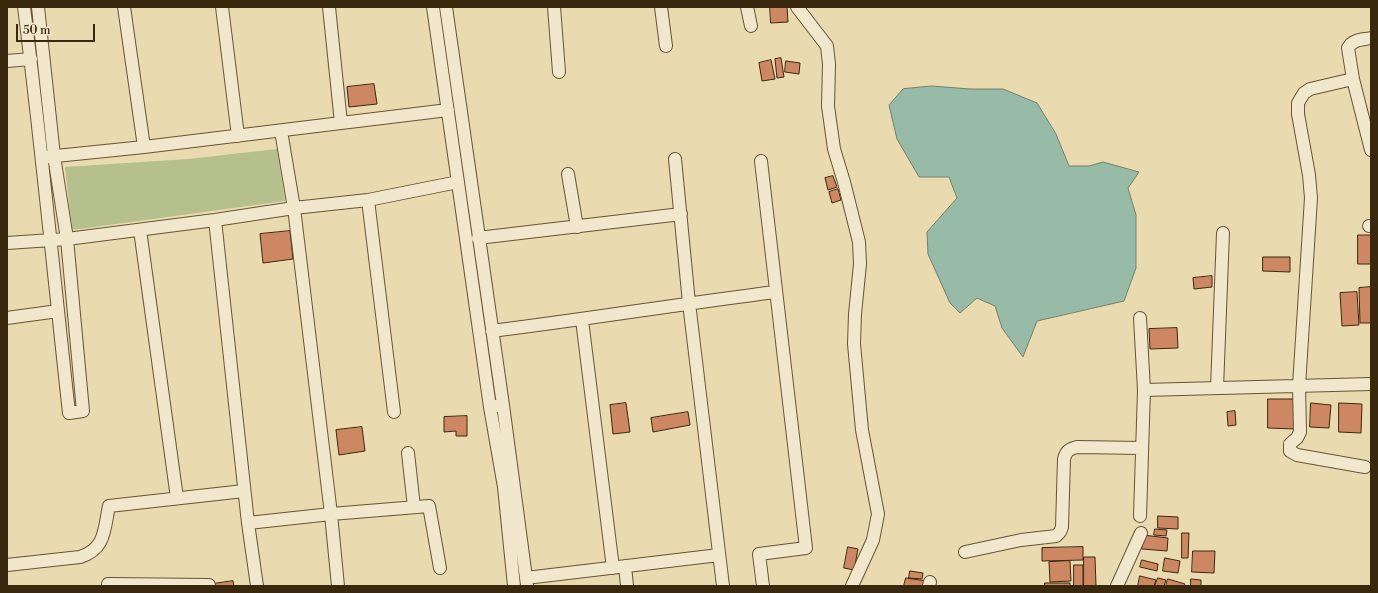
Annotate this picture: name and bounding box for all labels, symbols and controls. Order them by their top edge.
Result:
scale bar [18,16,97,42]
text: 50 m [23,23,51,38]

